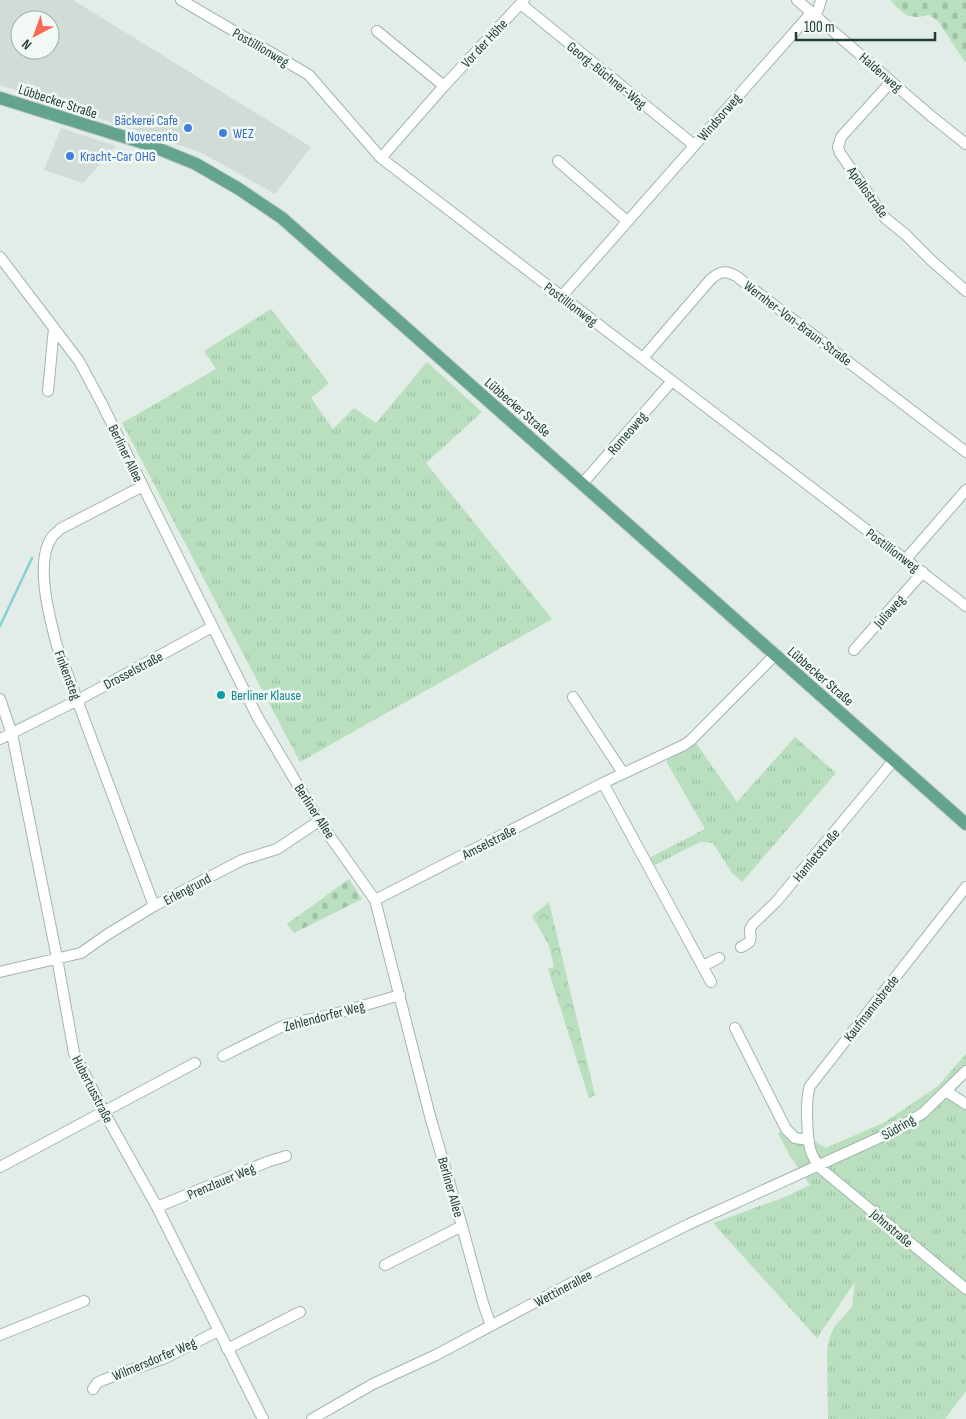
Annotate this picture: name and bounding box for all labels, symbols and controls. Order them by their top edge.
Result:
north arrow [10,10,60,60]
scale bar [796,10,935,42]
street label: Vor der Höhe [458,16,511,71]
text: 100 m [804,18,835,37]
street label: Postillionweg [229,24,292,71]
text: N [18,36,35,53]
street label: Georg-Büchner-Weg [564,38,650,113]
street label: Haldenweg [856,49,906,96]
street label: Lübbecker Straße [16,81,99,122]
street label: Windsorweg [694,90,745,145]
place label: Bäckerei Cafe Novecento [114,112,178,145]
marker: Bäckerei Cafe Novecento [182,122,194,134]
place label: WEZ [233,125,254,142]
marker: WEZ [217,127,229,139]
place label: Kracht-Car OHG [80,148,156,165]
marker: Kracht-Car OHG [64,150,76,162]
street label: Apollostraße [843,163,892,221]
street label: Wernher-Von-Braun-Straße [740,277,855,370]
street label: Postillionweg [541,279,601,330]
street label: Lübbecker Straße [481,374,554,441]
street label: Romeoweg [604,408,651,458]
street label: Berliner Allee [104,422,147,485]
street label: Postillionweg [863,525,923,576]
street label: Juliaweg [869,591,909,632]
street label: Lübbecker Straße [784,643,857,710]
street label: Finkensteg [50,648,85,703]
street label: Drosselstraße [101,648,166,693]
place label: Berliner Klause [231,687,301,704]
marker: Berliner Klause [215,689,227,701]
street label: Berliner Allee [291,781,339,842]
street label: Amselstraße [458,822,519,864]
street label: Hamletstraße [789,825,843,885]
street label: Erlengrund [161,870,214,909]
street label: Kaufmannsbrede [840,972,903,1045]
street label: Zehlendorfer Weg [282,997,367,1035]
street label: Hubertusstraße [68,1053,117,1126]
street label: Südring [878,1111,918,1144]
street label: Berliner Allee [434,1155,467,1219]
street label: Prenzlauer Weg [185,1159,258,1203]
street label: Johnstraße [866,1205,917,1251]
street label: Wettinerallee [531,1266,595,1311]
street label: Wilmersdorfer Weg [110,1334,199,1385]

